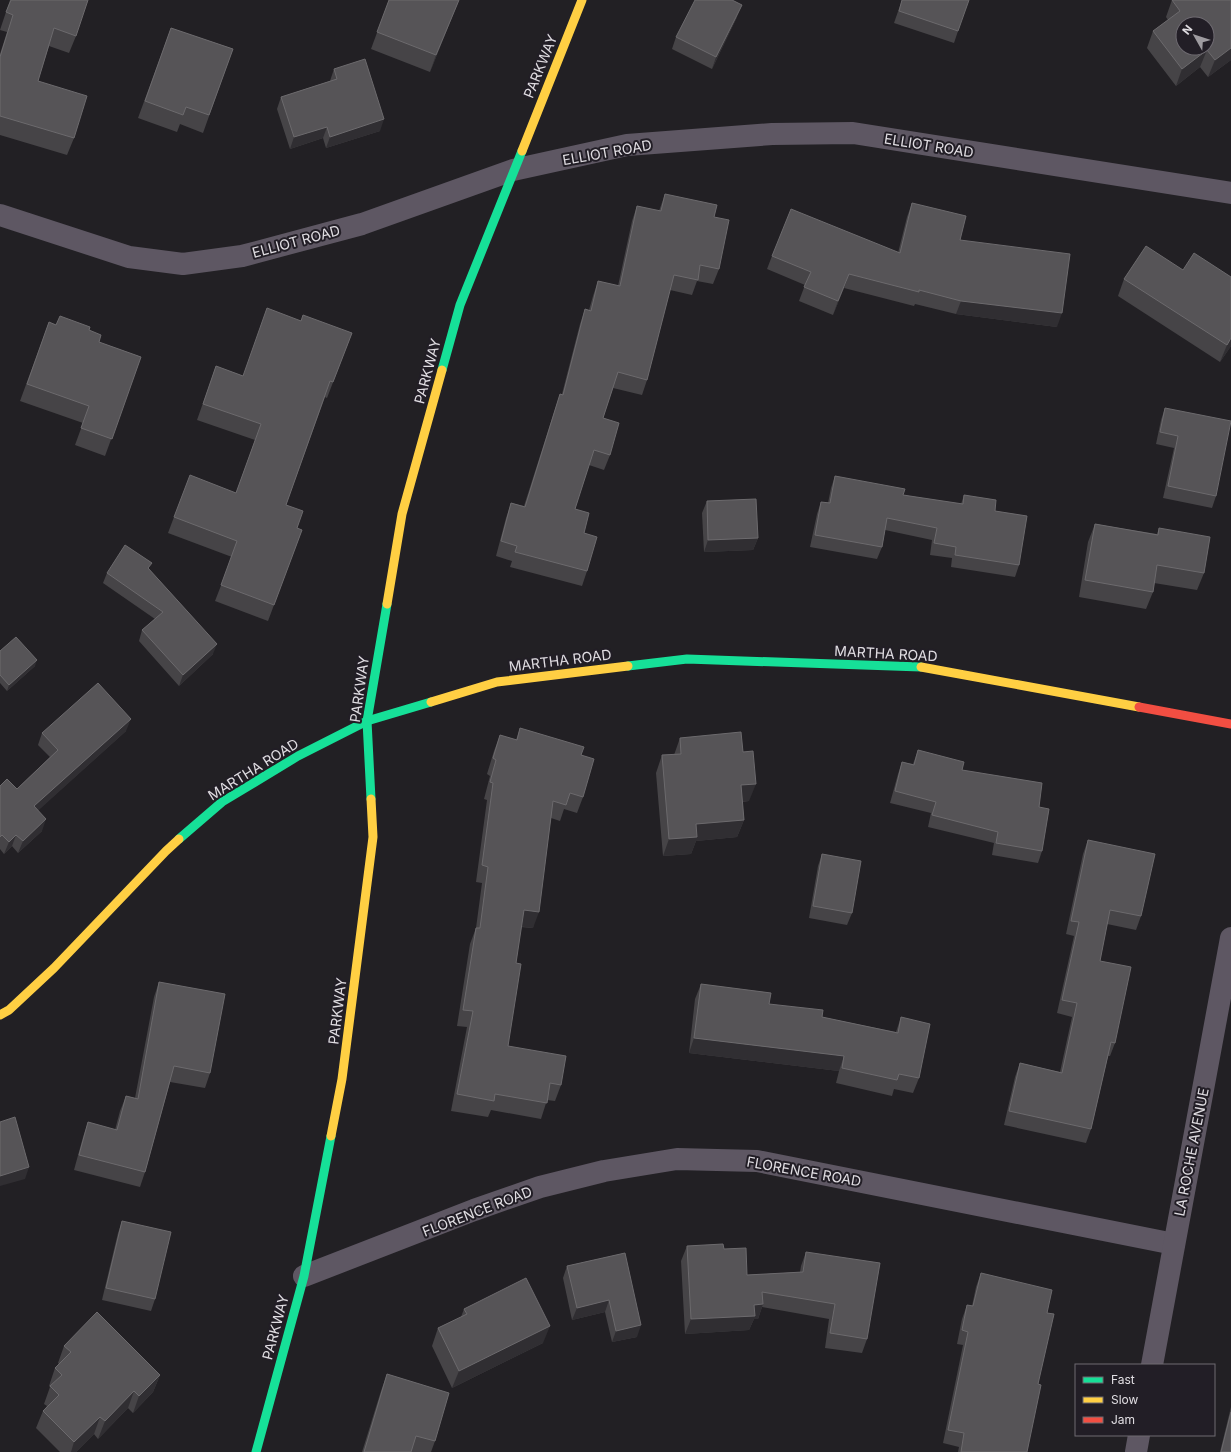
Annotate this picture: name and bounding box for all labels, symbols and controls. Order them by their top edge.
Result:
north arrow [1175,16,1215,56]
text: N [1179,22,1195,37]
street label: PARKWAY [520,31,561,100]
street label: ELLIOT ROAD [883,130,975,160]
street label: ELLIOT ROAD [561,136,653,168]
street label: ELLIOT ROAD [250,221,342,261]
street label: PARKWAY [410,336,444,406]
street label: MARTHA ROAD [834,642,938,664]
street label: MARTHA ROAD [508,645,612,675]
street label: PARKWAY [346,654,372,723]
street label: MARTHA ROAD [205,734,301,804]
street label: PARKWAY [324,976,350,1045]
street label: LA ROCHE AVENUE [1170,1086,1212,1218]
street label: FLORENCE ROAD [745,1153,863,1189]
street label: FLORENCE ROAD [420,1182,534,1240]
street label: PARKWAY [258,1292,292,1362]
legend [1075,1364,1215,1436]
text: Fast [1111,1372,1135,1387]
text: Slow [1111,1392,1139,1407]
text: Jam [1111,1412,1135,1427]

